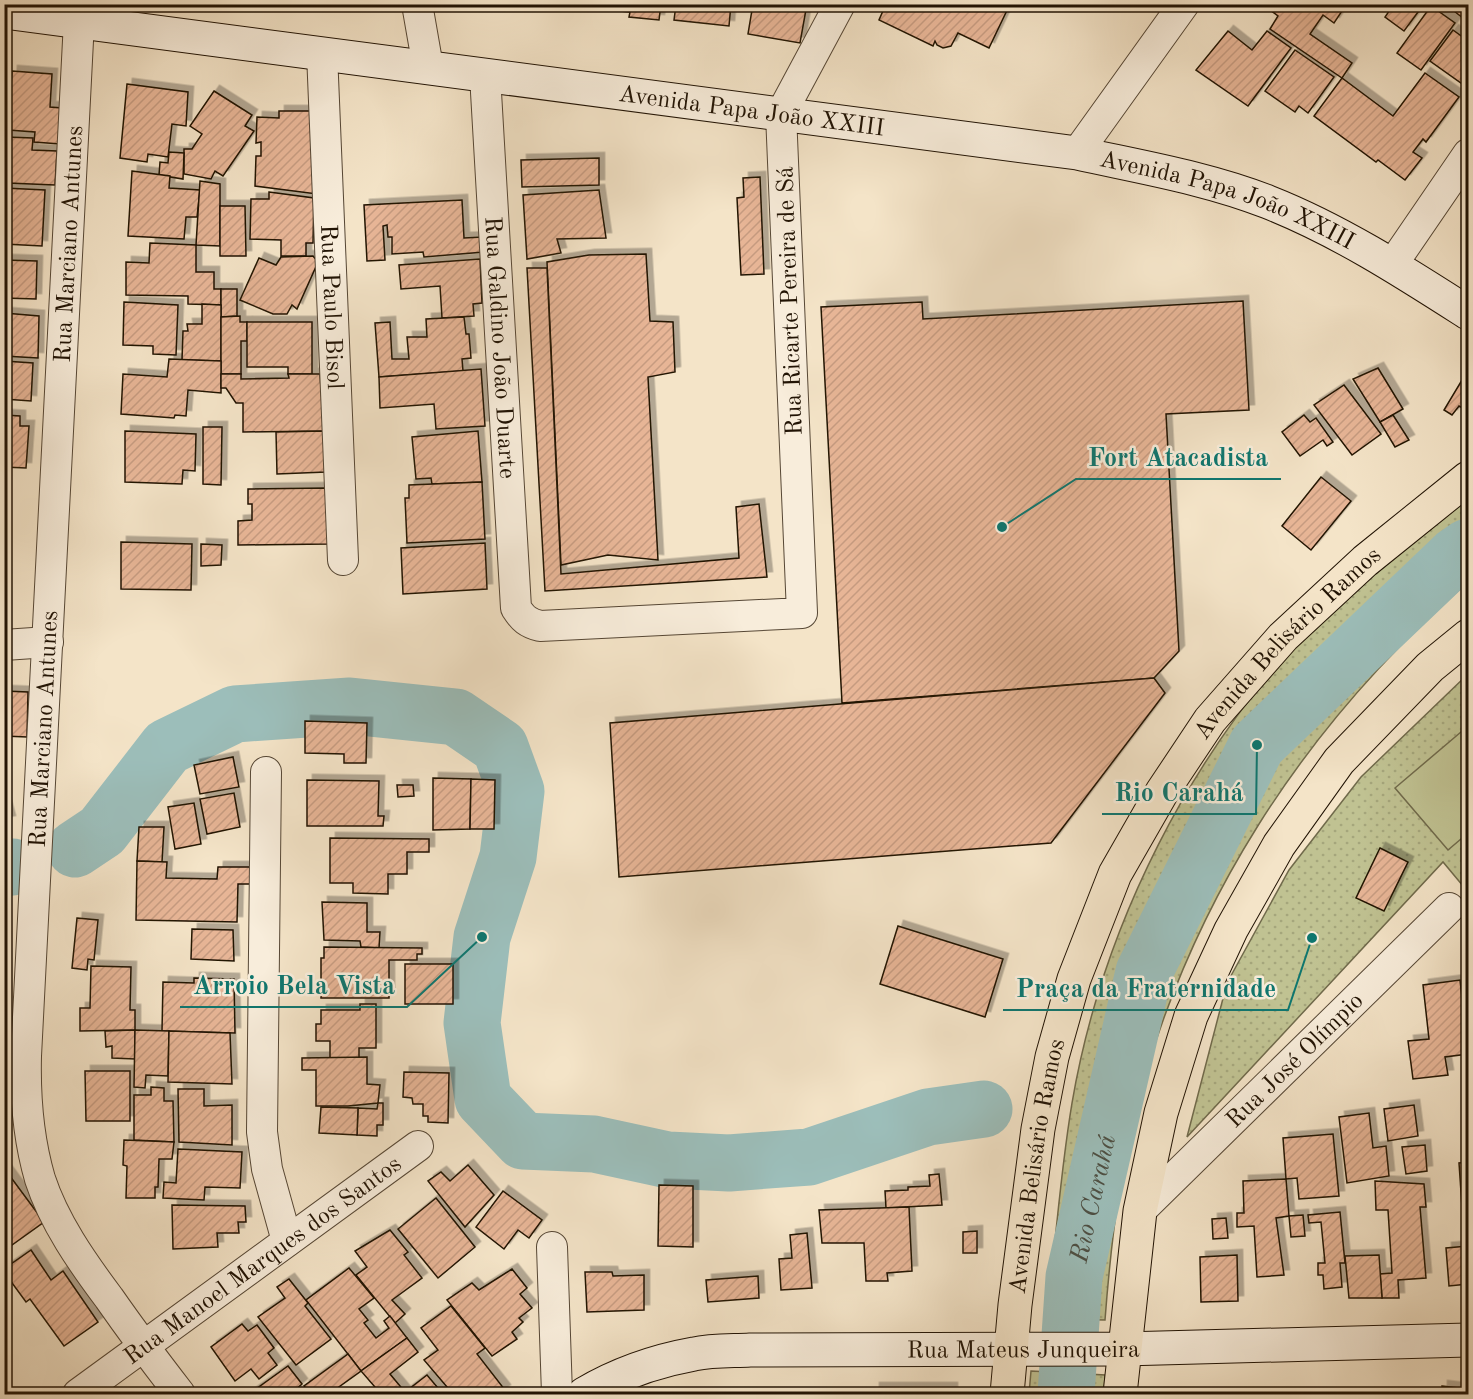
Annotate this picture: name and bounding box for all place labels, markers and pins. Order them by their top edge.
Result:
callout: Fort Atacadista [1076,435,1281,479]
callout: Rio Carahá [1102,770,1256,814]
callout: Arroio Bela Vista [180,963,407,1007]
callout: Praça da Fraternidade [1003,966,1288,1010]

